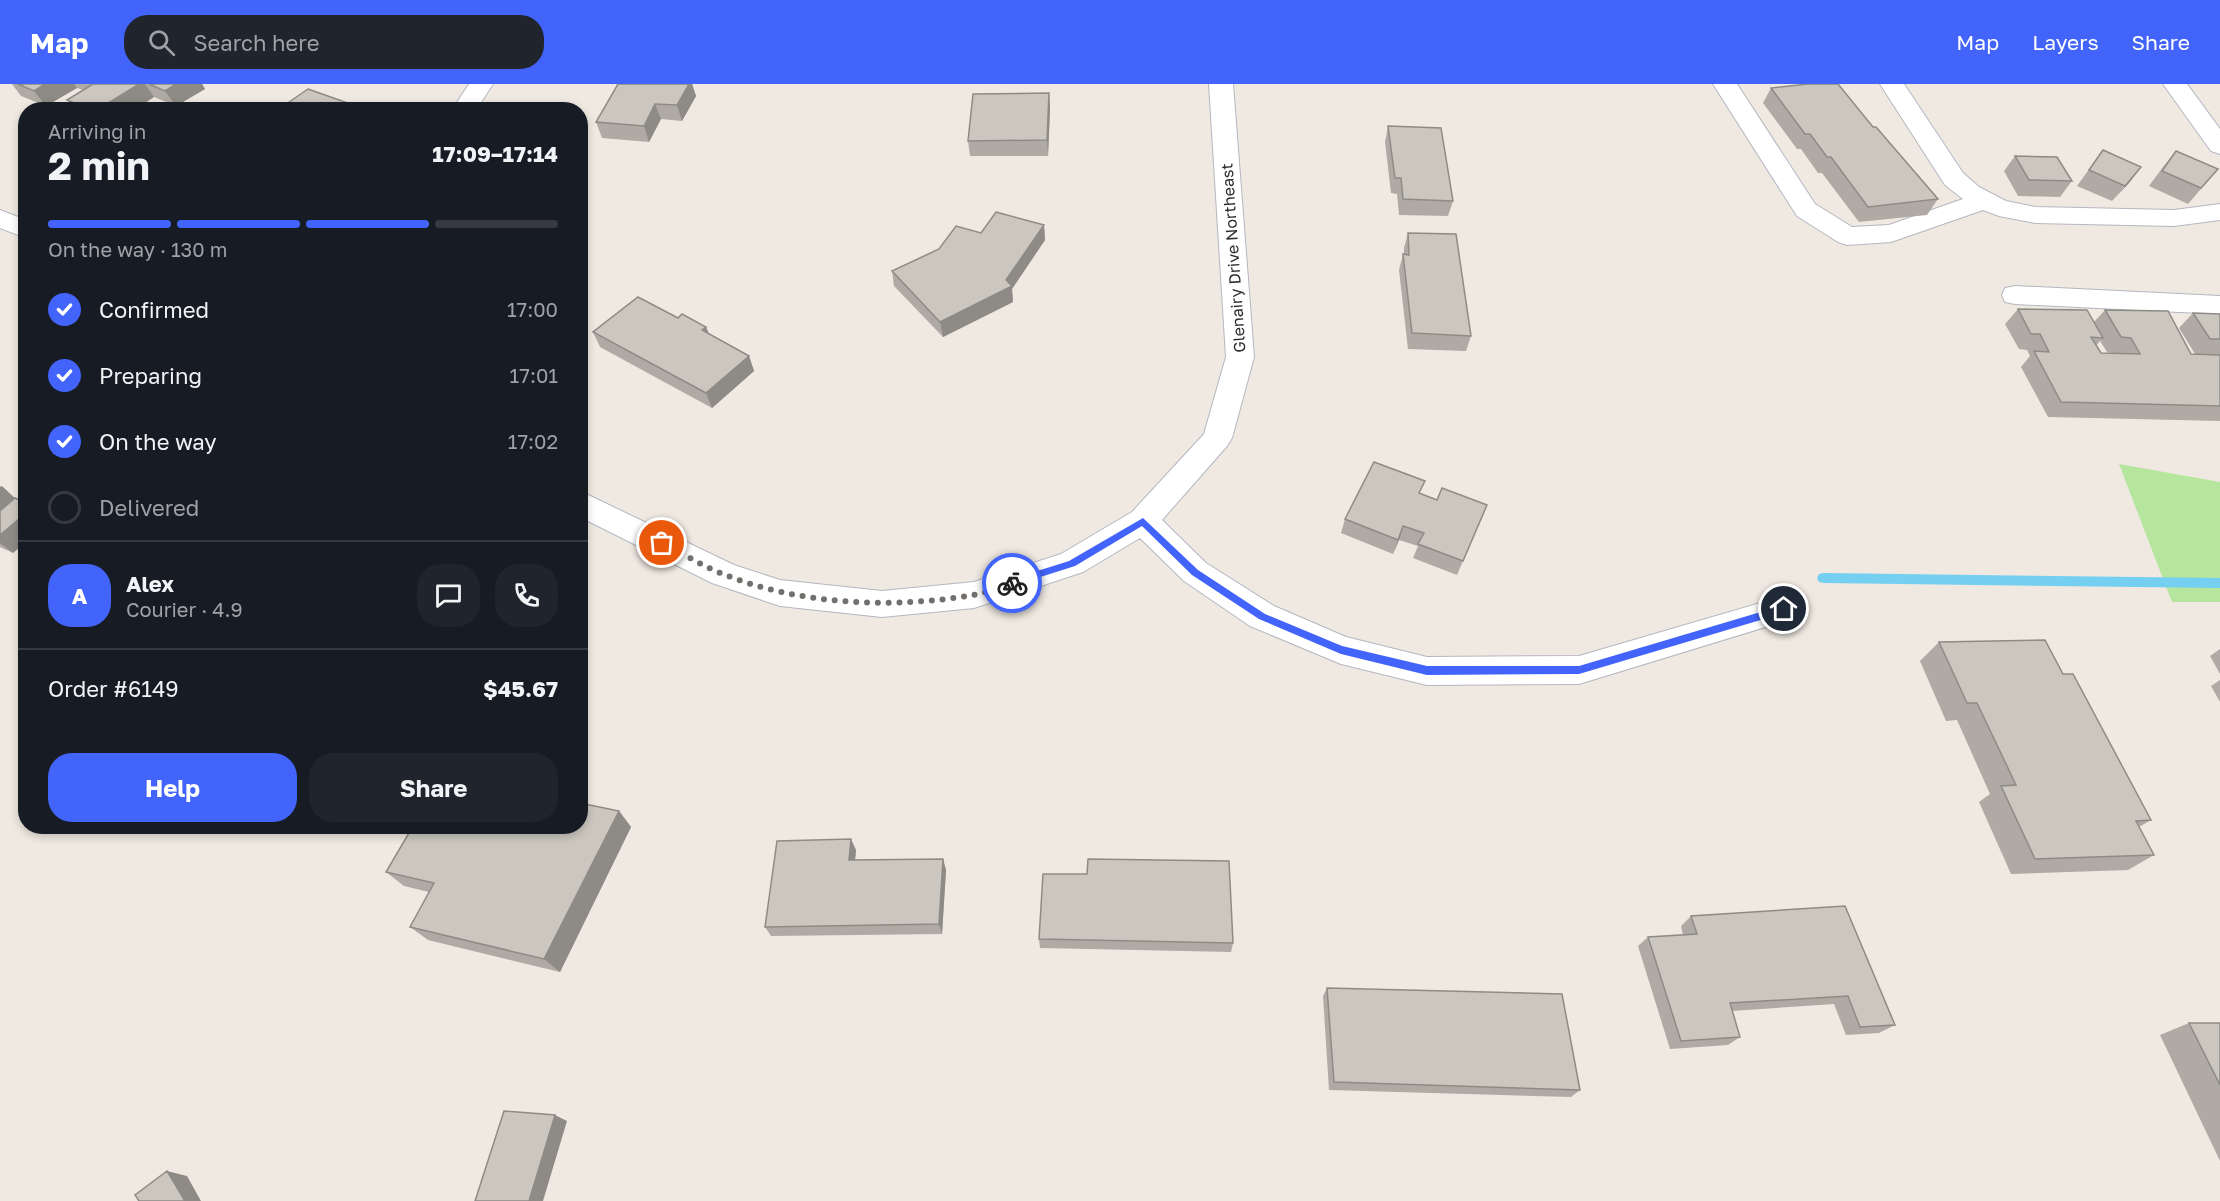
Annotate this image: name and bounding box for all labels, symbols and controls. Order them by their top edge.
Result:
search box [124,15,544,69]
text: Map [30,26,88,59]
icon: search [145,26,178,59]
text: Search here [193,29,319,56]
text: Map [1956,29,1999,55]
text: Layers [2032,29,2099,55]
text: Share [2132,29,2190,55]
text: Arriving in [48,119,146,143]
text: 17:09–17:14 [432,140,558,167]
text: 2 min [48,142,150,189]
street label: Glenairy Drive Northeast [1216,163,1250,353]
text: On the way · 130 m [48,237,227,261]
icon: check [48,293,81,326]
text: Confirmed [99,296,209,323]
text: 17:00 [507,297,558,321]
icon: check [48,359,81,392]
text: Preparing [99,362,202,389]
text: 17:01 [510,363,558,387]
icon: check [48,425,81,458]
text: On the way [99,428,217,455]
text: 17:02 [508,429,558,453]
text: Delivered [99,494,199,521]
pin [636,517,687,568]
icon: bag [645,526,678,559]
courier [982,553,1042,613]
button: chat [417,564,480,627]
button: phone [495,564,558,627]
icon: bike [996,567,1029,600]
text: Alex [126,570,174,597]
text: A [72,582,87,609]
pin [1758,583,1809,634]
icon: home [1767,592,1800,625]
text: Courier · 4.9 [126,597,243,621]
text: Order #6149 [48,675,179,702]
text: $45.67 [483,675,558,702]
button: Help [48,753,297,822]
button: Share [309,753,558,822]

